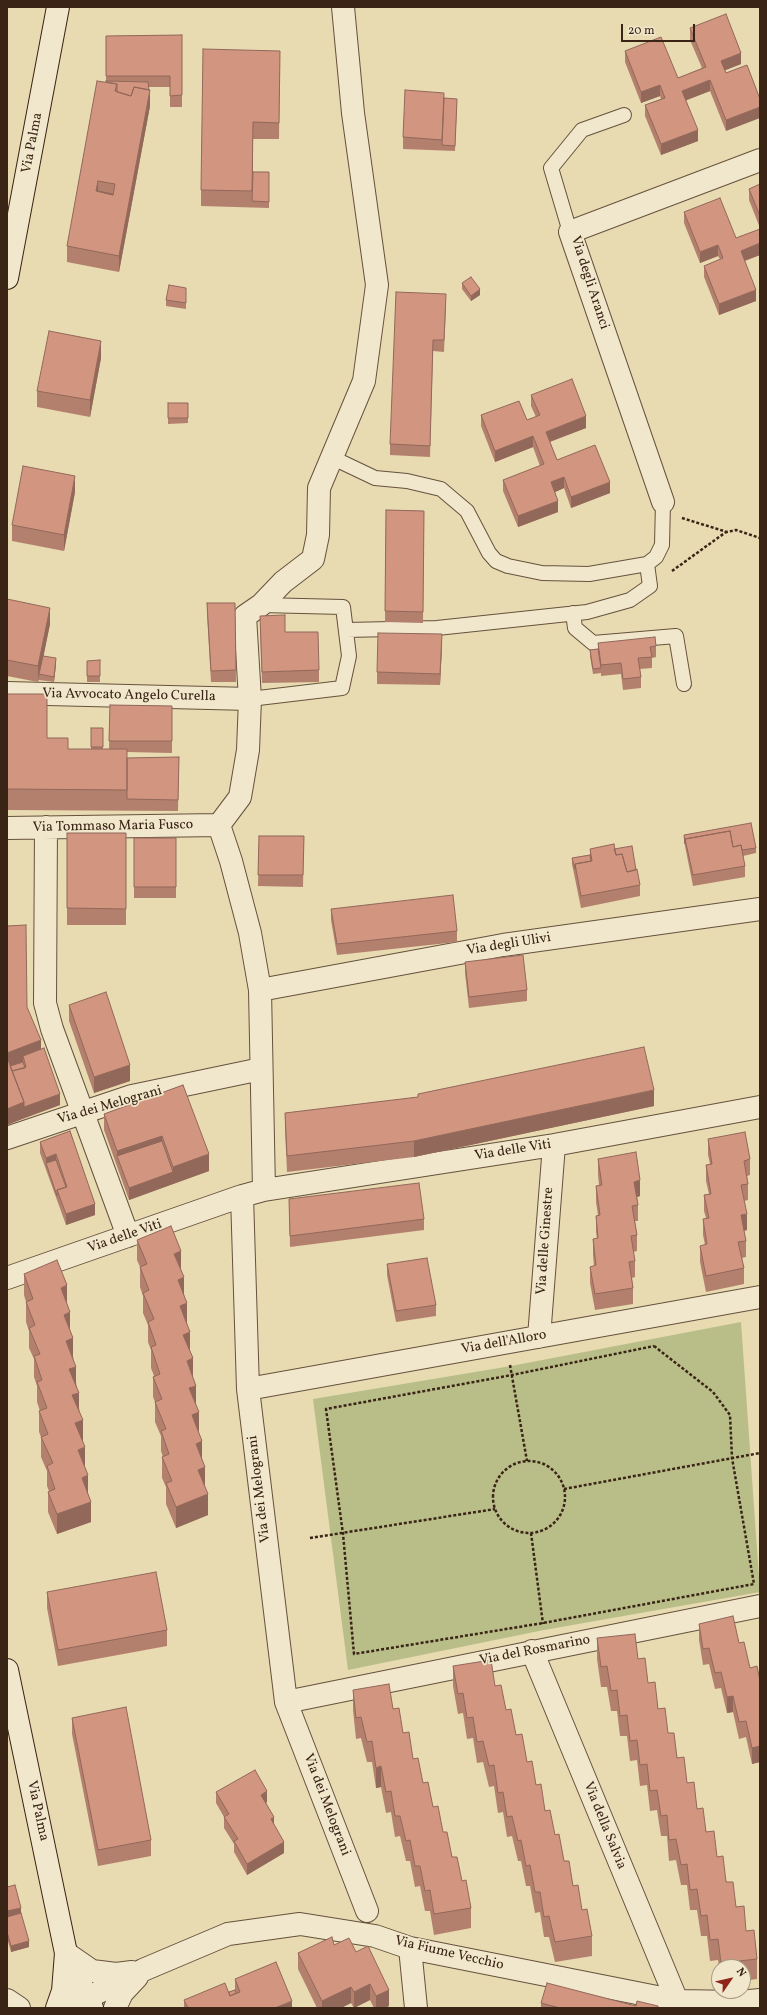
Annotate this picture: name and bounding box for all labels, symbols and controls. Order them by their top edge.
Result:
scale bar [623,16,697,42]
text: 20 m [628,23,655,39]
street label: Via Palma [19,111,47,175]
street label: Via degli Aranci [566,234,612,332]
street label: Via Avvocato Angelo Curella [42,686,216,706]
street label: Via Tommaso Maria Fusco [33,817,193,837]
street label: Via degli Ulivi [466,930,552,960]
street label: Via dei Melograni [56,1083,164,1129]
street label: Via delle Viti [473,1137,553,1165]
street label: Via delle Ginestre [534,1187,558,1295]
street label: Via delle Viti [86,1216,164,1258]
street label: Via dell'Alloro [460,1327,548,1359]
street label: Via dei Melograni [245,1434,275,1544]
street label: Via del Rosmarino [478,1632,592,1670]
street label: Via dei Melograni [299,1752,353,1858]
street label: Via Palma [22,1779,52,1843]
street label: Via della Salvia [579,1780,629,1872]
street label: Via Fiume Vecchio [393,1933,505,1975]
north arrow [711,1959,751,1999]
text: N [732,1965,749,1980]

